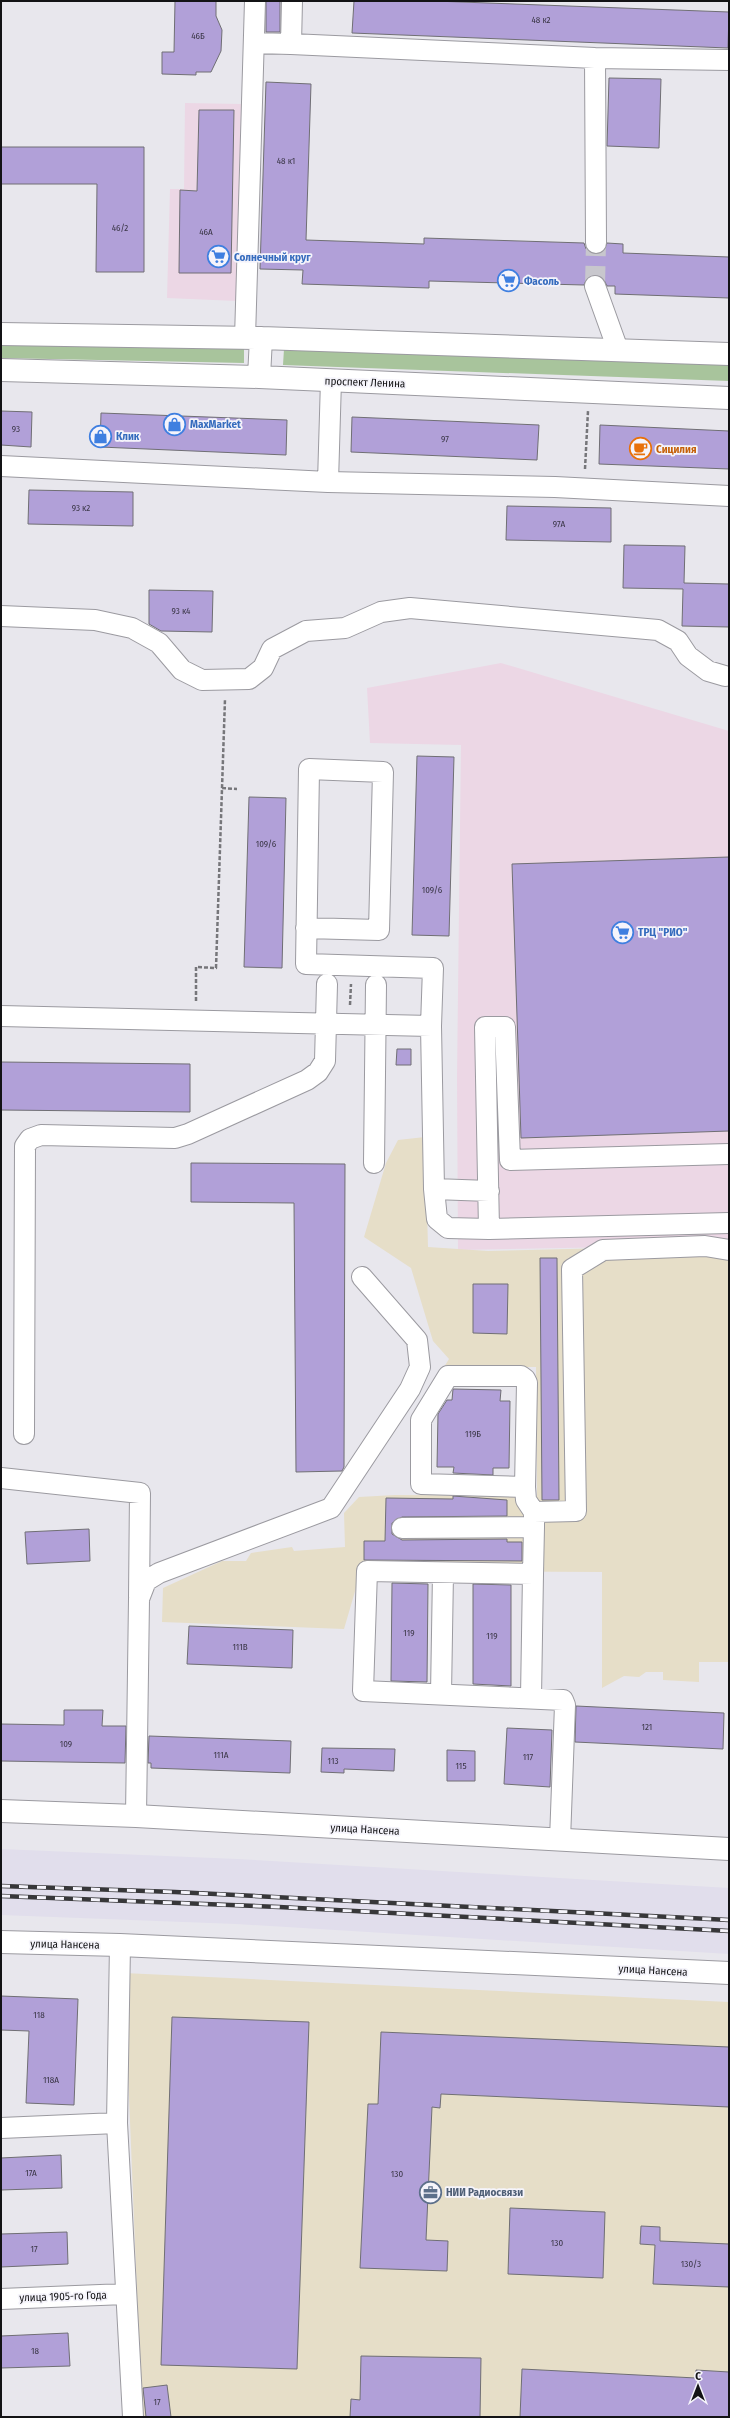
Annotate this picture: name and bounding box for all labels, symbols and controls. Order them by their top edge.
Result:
house number: 48 к2 [531,15,551,25]
house number: 46Б [191,31,205,41]
house number: 48 к1 [277,156,295,166]
house number: 46/2 [112,223,128,233]
house number: 46А [199,227,213,237]
supermarket icon: Солнечный круг [205,244,231,270]
place label: Солнечный круг [234,251,311,264]
supermarket icon: Фасоль [495,268,521,294]
place label: Фасоль [524,275,560,288]
street label: проспект Ленина [324,375,405,390]
shop icon: MaxMarket [162,411,188,437]
place label: MaxMarket [190,418,241,431]
shop icon: Клик [87,423,113,449]
house number: 93 [12,424,20,434]
place label: Клик [116,430,140,443]
house number: 97 [441,434,449,444]
cafe icon: Сицилия [627,436,653,462]
place label: Сицилия [656,443,696,456]
house number: 93 к2 [72,503,90,513]
house number: 97А [553,519,565,529]
house number: 93 к4 [172,606,191,616]
house number: 109/6 [256,839,277,849]
house number: 109/6 [422,885,443,895]
supermarket icon: ТРЦ "РИО" [609,919,635,945]
place label: ТРЦ "РИО" [638,926,688,939]
house number: 119Б [465,1429,481,1439]
house number: 119 [403,1628,415,1638]
house number: 119 [486,1631,498,1641]
house number: 111В [232,1642,248,1652]
house number: 121 [642,1722,652,1732]
house number: 109 [60,1739,72,1749]
house number: 111А [213,1750,229,1760]
house number: 117 [523,1752,534,1762]
house number: 113 [328,1756,338,1766]
house number: 115 [455,1761,467,1771]
street label: улица Нансена [330,1821,400,1838]
street label: улица Нансена [30,1937,100,1952]
street label: улица Нансена [618,1962,688,1979]
house number: 118 [33,2010,45,2020]
house number: 118А [43,2075,59,2085]
house number: 17А [25,2168,37,2178]
house number: 130 [391,2169,403,2179]
office icon: НИИ Радиосвязи [418,2179,444,2205]
place label: НИИ Радиосвязи [446,2186,523,2199]
house number: 130 [551,2238,563,2248]
house number: 17 [30,2244,38,2254]
house number: 130/3 [681,2259,701,2269]
street label: улица 1905-го Года [19,2288,107,2305]
house number: 18 [31,2346,40,2356]
north arrow [678,2366,718,2406]
text: С [695,2370,701,2383]
house number: 17 [153,2397,161,2407]

